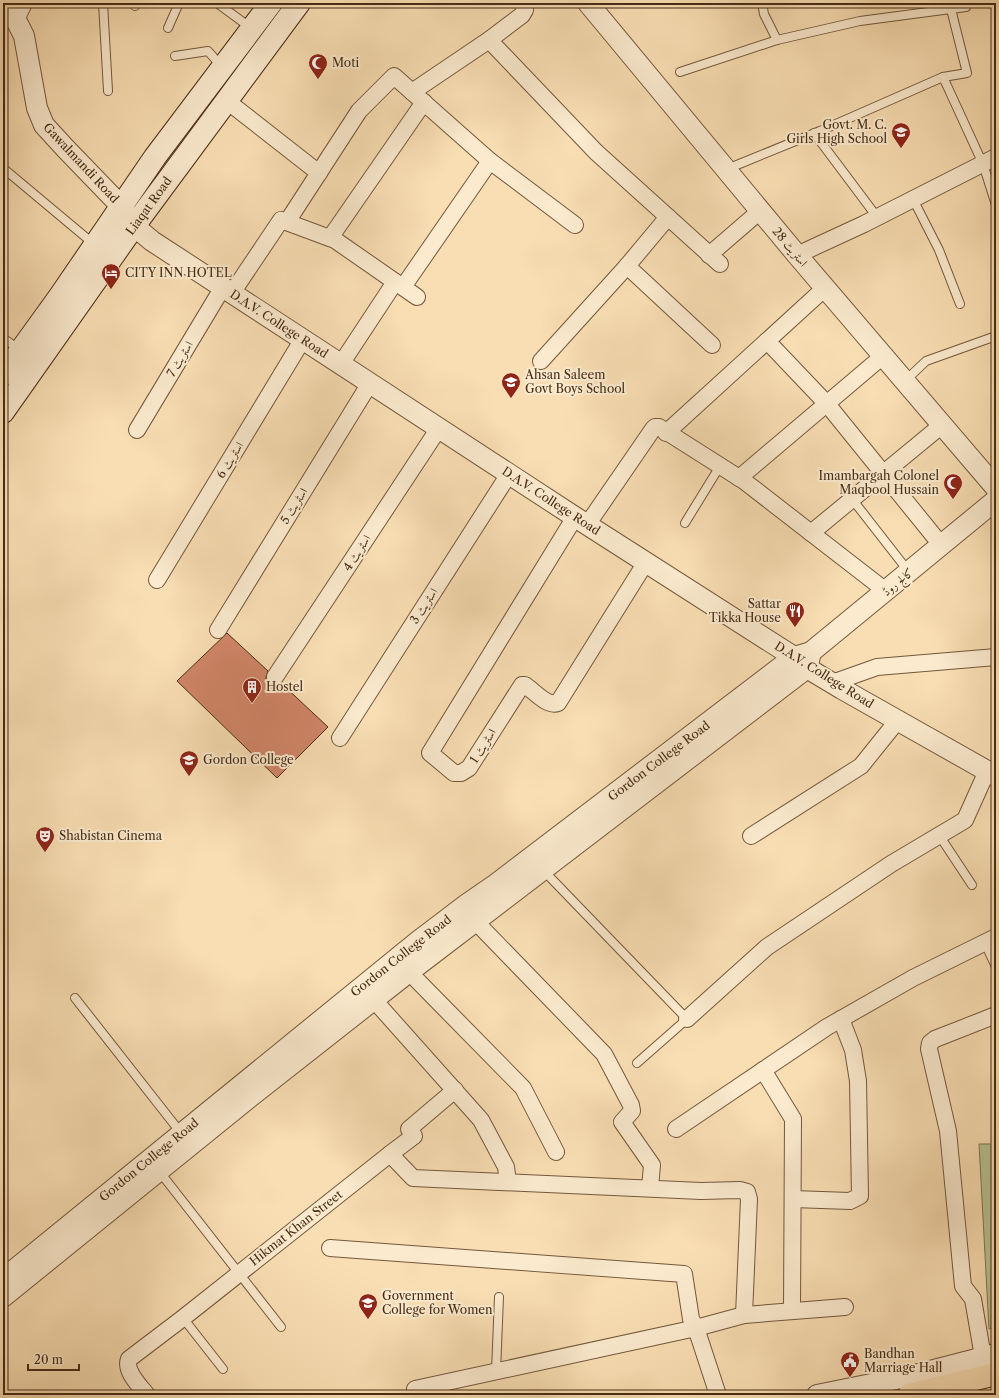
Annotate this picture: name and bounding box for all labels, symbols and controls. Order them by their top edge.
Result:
mosque icon: Moti [307,52,329,80]
place label: Moti [332,55,359,70]
place label: Govt. M. C. Girls High School [786,117,887,146]
street label: Gawalmandi Road [40,120,123,206]
school or university icon: Govt. M. C. Girls High School [890,121,912,149]
street label: Liaqat Road [122,173,175,238]
street label: اسٹریٹ 28 [769,224,811,270]
hotel icon: CITY INN HOTEL [100,262,122,290]
place label: CITY INN HOTEL [125,265,232,280]
street label: D.A.V. College Road [227,286,332,361]
street label: اسٹریٹ 7 [163,338,197,380]
place label: Ahsan Saleem Govt Boys School [524,367,626,396]
school or university icon: Ahsan Saleem Govt Boys School [500,371,522,399]
street label: اسٹریٹ 6 [213,438,247,481]
street label: D.A.V. College Road [499,463,604,538]
place label: Imambargah Colonel Maqbool Hussain [819,468,939,497]
mosque icon: Imambargah Colonel Maqbool Hussain [942,472,964,500]
street label: اسٹریٹ 5 [277,485,311,527]
street label: اسٹریٹ 4 [339,532,375,574]
street label: کالج روڈ [879,565,918,601]
street label: اسٹریٹ 3 [406,585,442,627]
place label: Sattar Tikka House [709,596,781,625]
restaurant icon: Sattar Tikka House [784,600,806,628]
street label: D.A.V. College Road [772,638,877,712]
building icon: Hostel [241,676,263,704]
place label: Hostel [266,679,303,694]
street label: Gordon College Road [605,717,713,804]
street label: اسٹریٹ 1 [466,725,500,766]
school or university icon: Gordon College [178,749,200,777]
place label: Gordon College [203,752,294,767]
theatre icon: Shabistan Cinema [34,825,56,853]
place label: Shabistan Cinema [59,828,163,843]
street label: Gordon College Road [347,911,455,1000]
street label: Gordon College Road [96,1114,202,1204]
street label: Hikmat Khan Street [246,1186,346,1269]
place label: Government College for Women [382,1288,493,1317]
school or university icon: Government College for Women [357,1292,379,1320]
scale bar [28,1346,79,1372]
place label: Bandhan Marriage Hall [864,1346,943,1375]
public building icon: Bandhan Marriage Hall [839,1350,861,1378]
text: 20 m [34,1352,63,1367]

